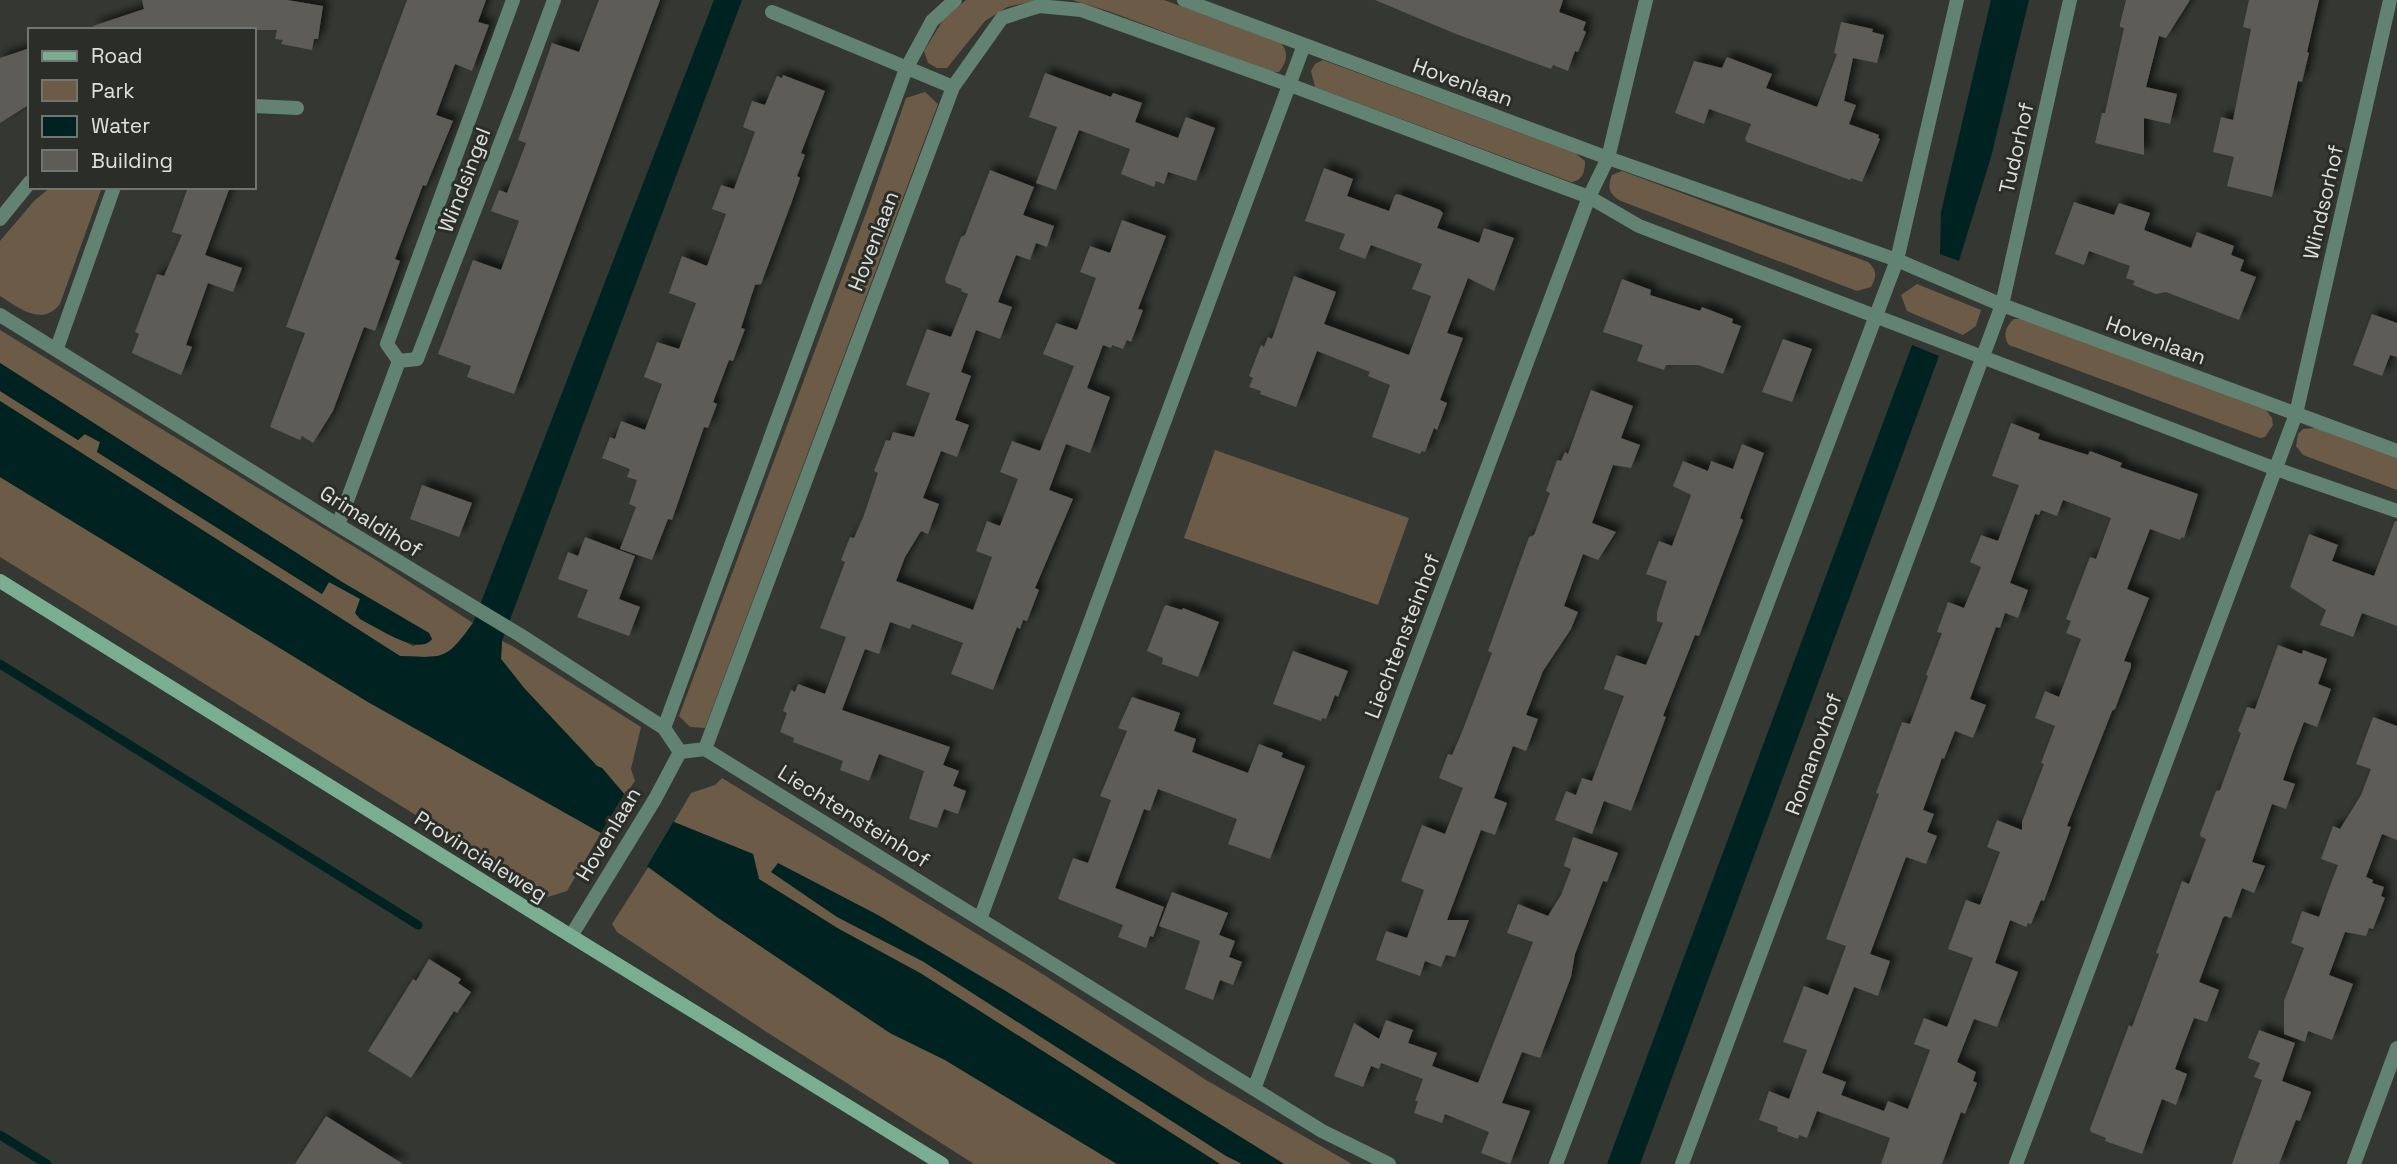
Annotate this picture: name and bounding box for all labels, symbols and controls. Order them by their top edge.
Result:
legend [28,28,256,189]
text: Road [91,42,143,69]
street label: Hovenlaan [1409,51,1517,113]
text: Park [91,77,135,104]
street label: Tudorhof [1992,100,2040,196]
text: Water [91,112,150,139]
street label: Windsingel [432,124,496,236]
street label: Windsorhof [2297,142,2349,262]
text: Building [91,147,173,174]
street label: Hovenlaan [842,187,904,295]
street label: Hovenlaan [2102,309,2210,371]
street label: Grimaldihof [315,479,427,563]
street label: Liechtensteinhof [1358,550,1446,722]
street label: Romanovhof [1778,689,1848,819]
street label: Liechtensteinhof [773,758,935,874]
street label: Hovenlaan [569,782,647,886]
street label: Provincialeweg [410,804,552,908]

